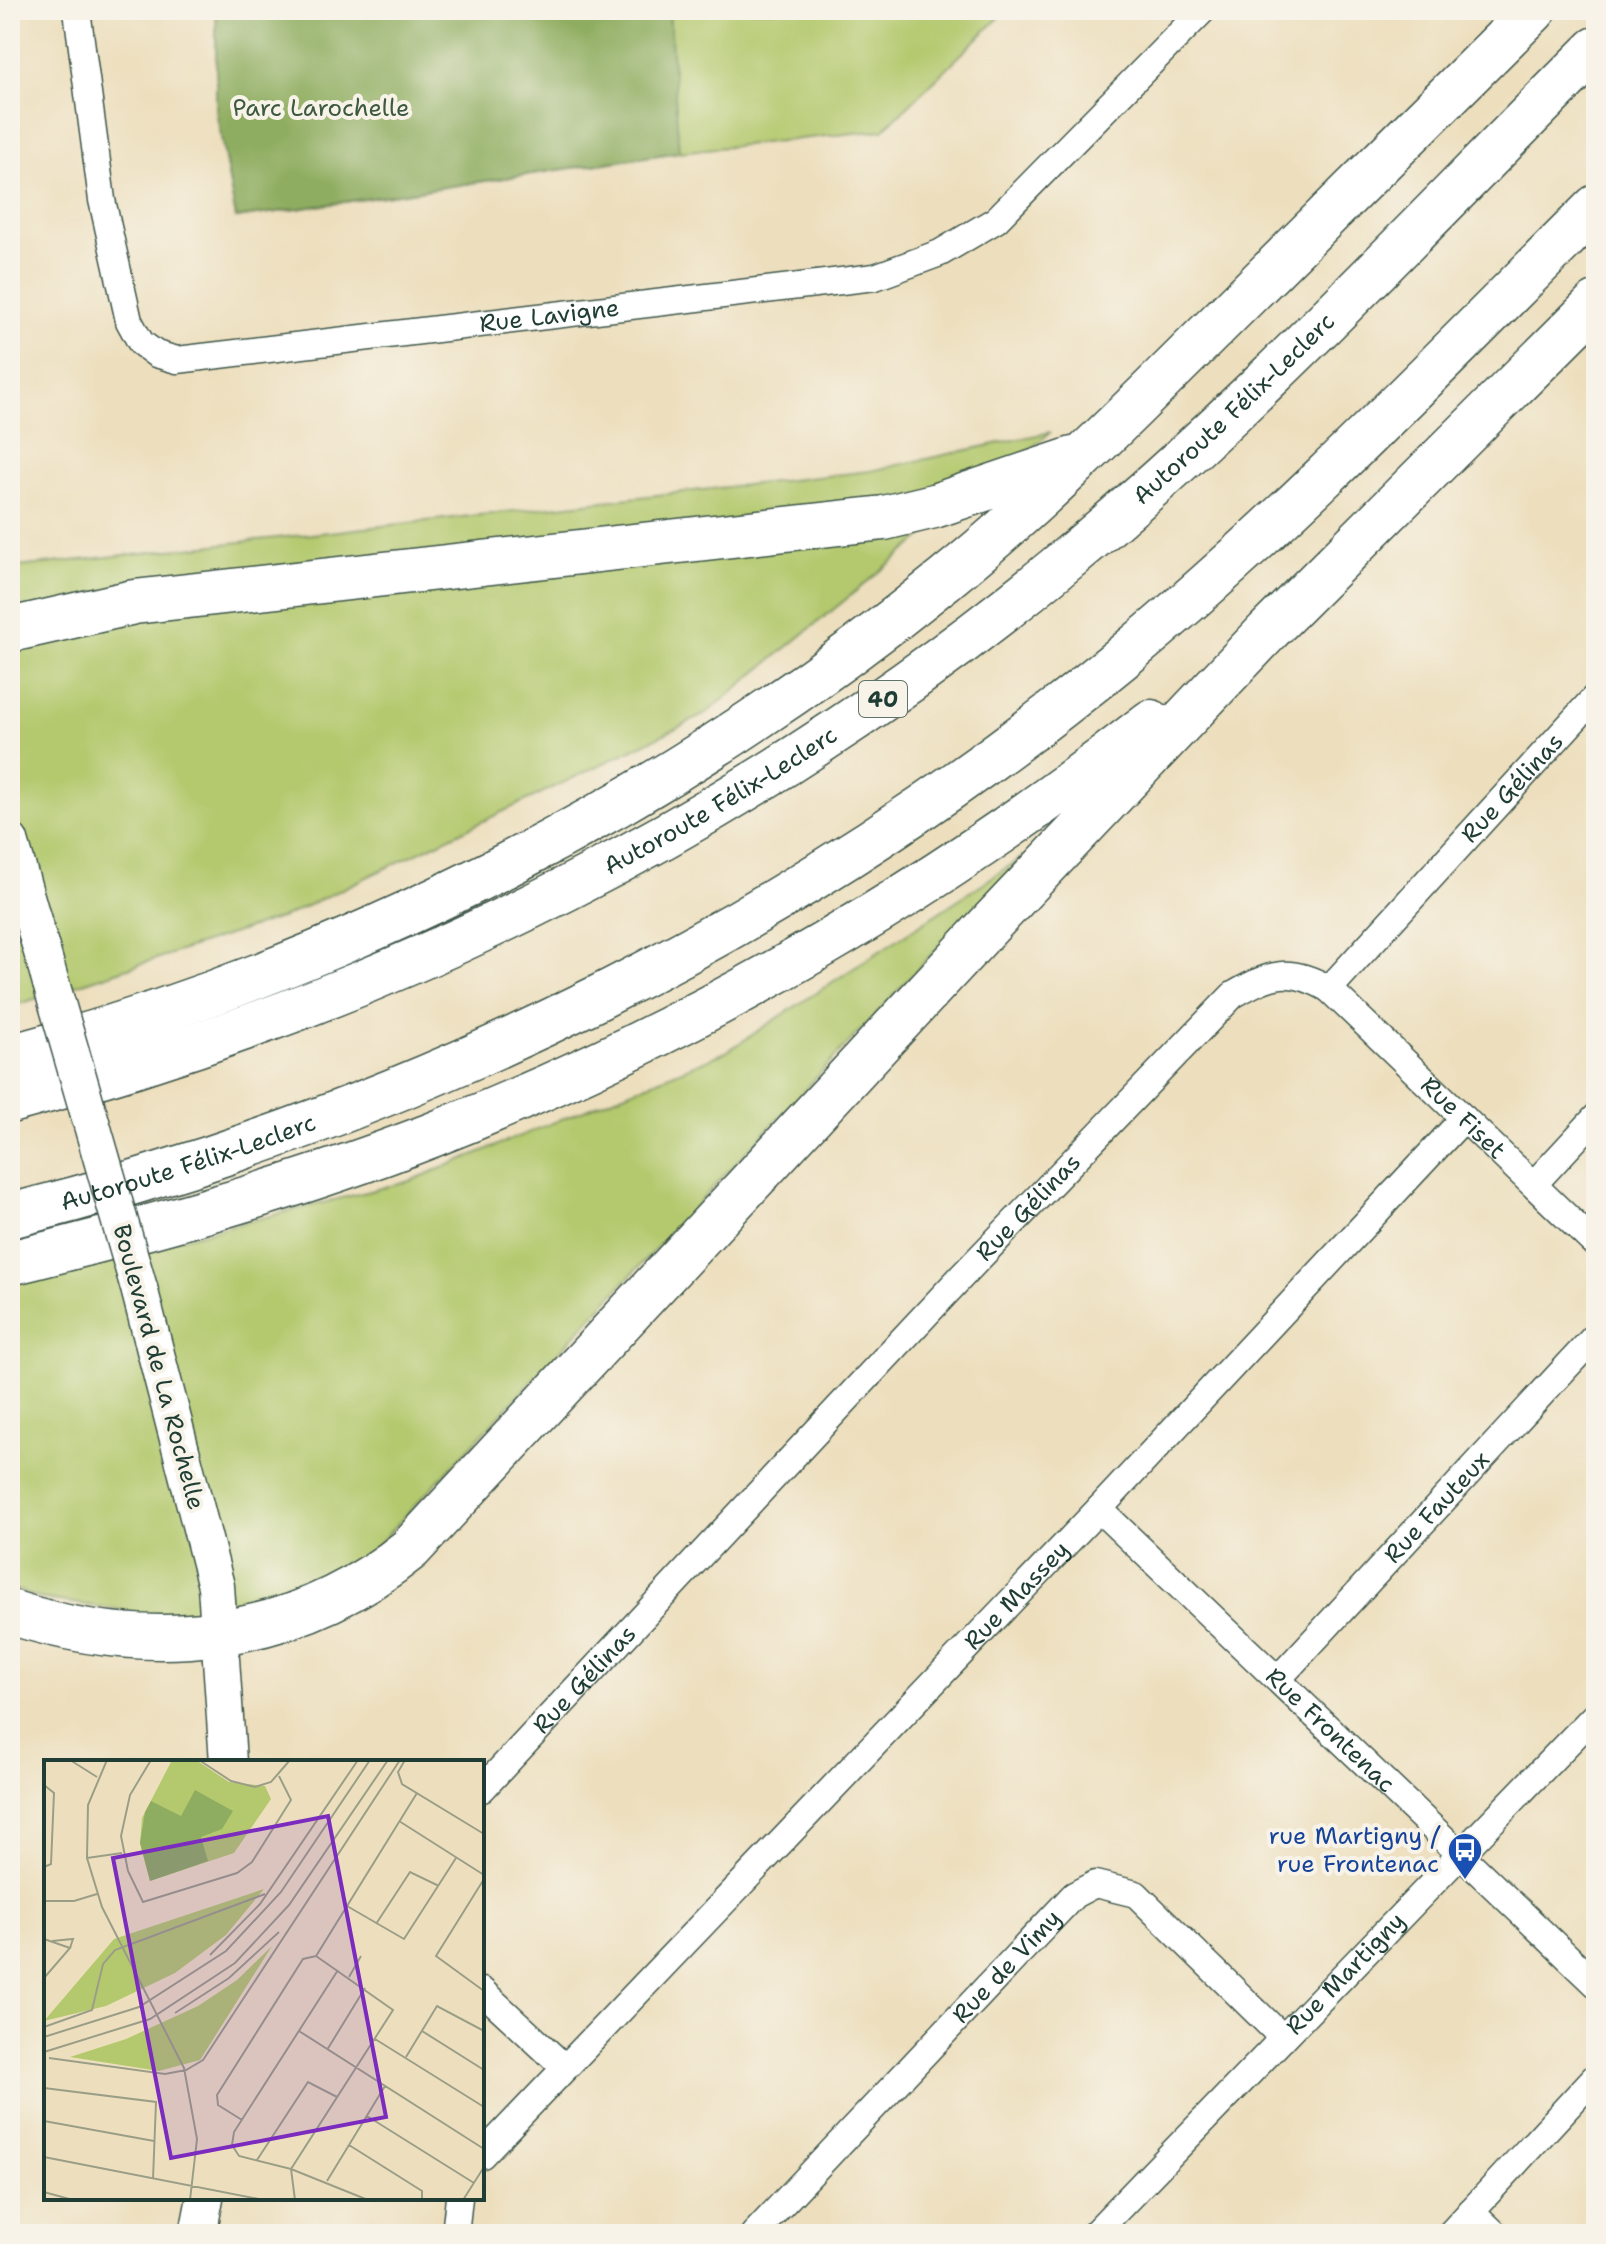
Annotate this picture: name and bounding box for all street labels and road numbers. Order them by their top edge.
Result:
street label: Rue Lavigne [478,292,621,340]
street label: Autoroute Félix-Leclerc [1126,306,1342,512]
road number: 40 [859,681,907,717]
street label: Autoroute Félix-Leclerc [598,719,843,882]
street label: Rue Gélinas [1454,726,1571,850]
street label: Rue Fiset [1414,1069,1513,1166]
street label: Autoroute Félix-Leclerc [57,1106,320,1218]
street label: Rue Gélinas [969,1146,1088,1268]
street label: Boulevard de La Rochelle [105,1221,213,1513]
street label: Rue Fauteux [1377,1444,1497,1570]
street label: Rue Massey [957,1534,1076,1657]
street label: Rue Gélinas [526,1618,643,1741]
street label: Rue Frontenac [1259,1661,1402,1800]
street label: Rue de Vimy [945,1903,1068,2030]
street label: Rue Martigny [1279,1905,1412,2042]

